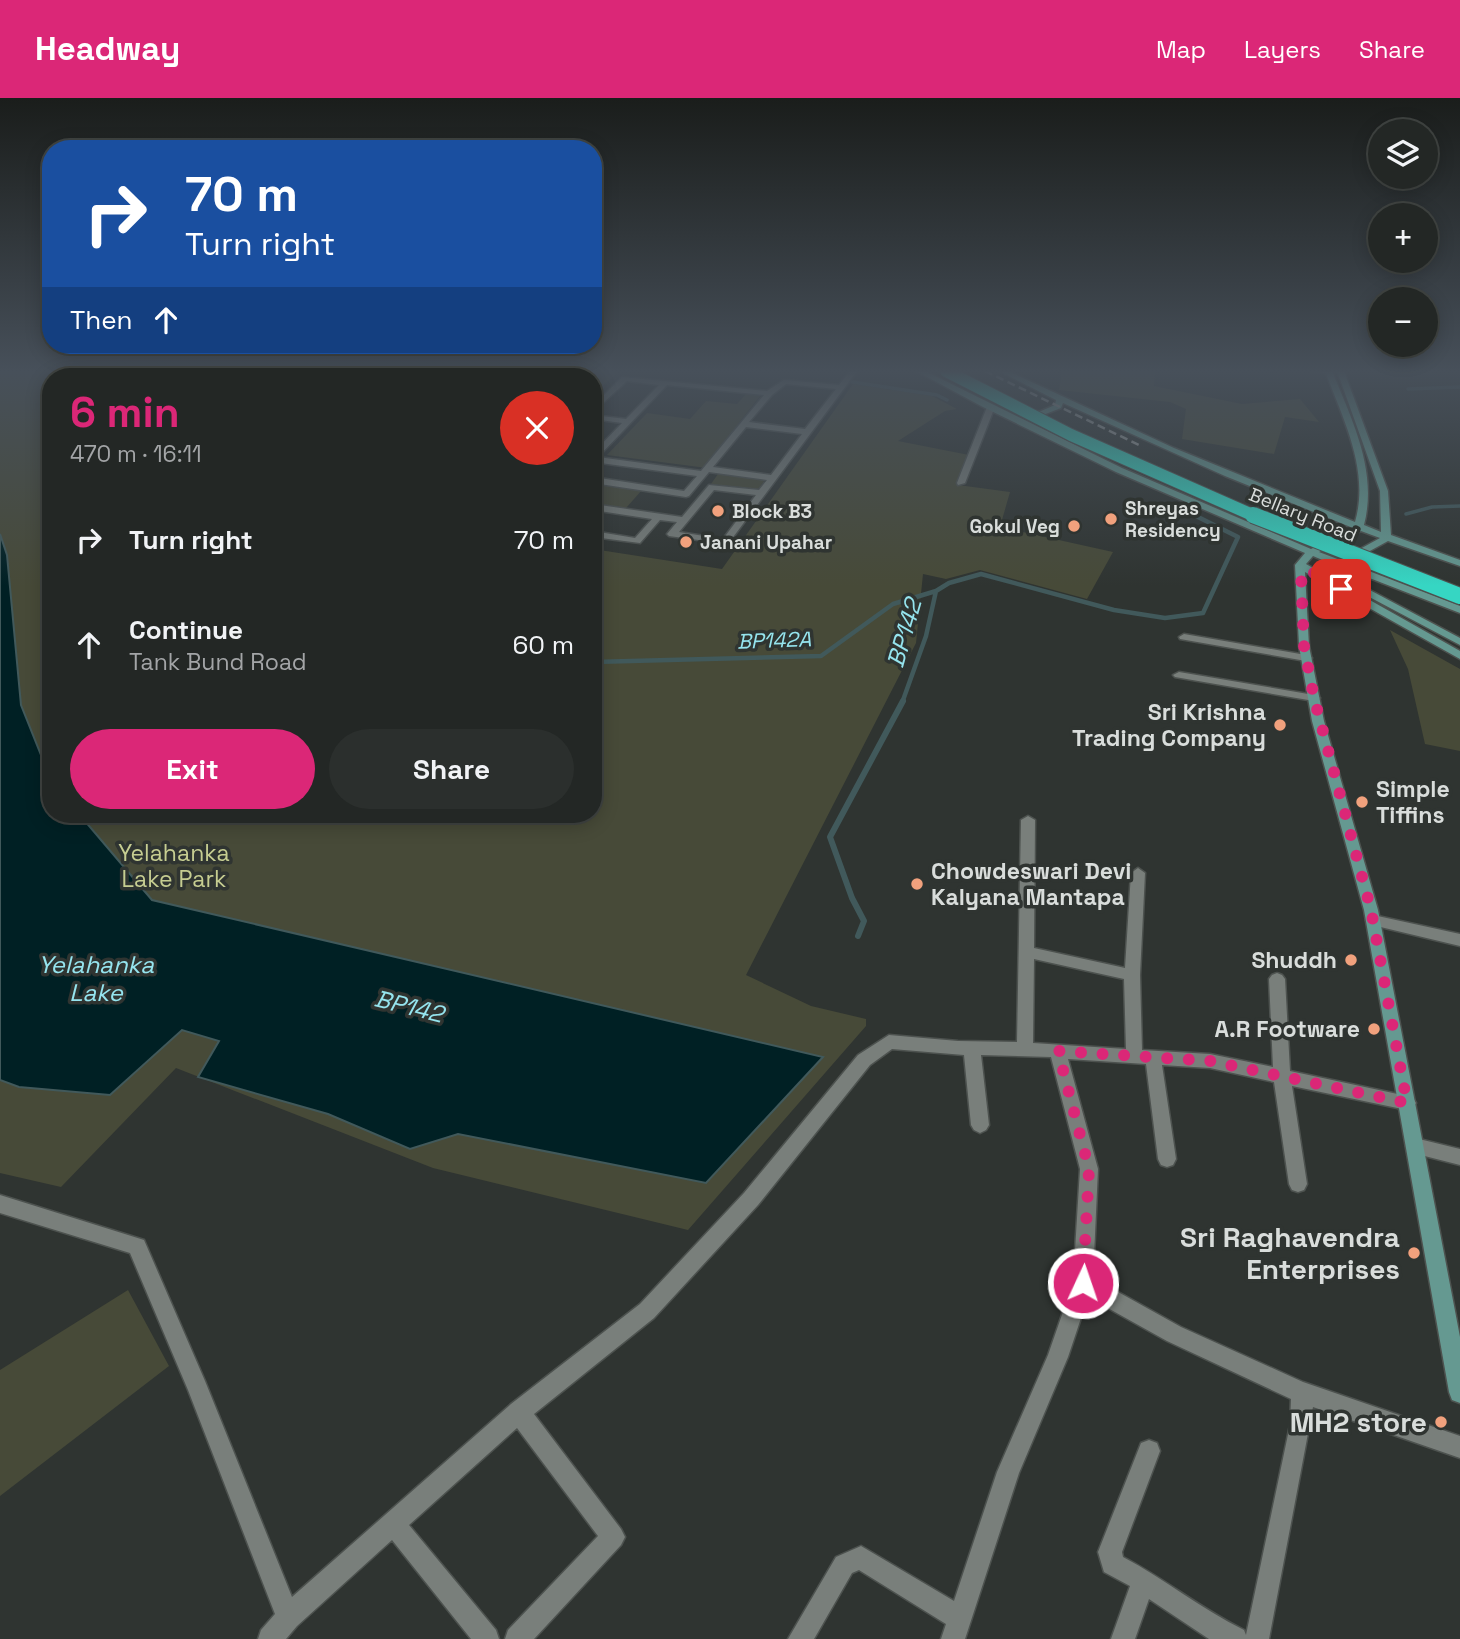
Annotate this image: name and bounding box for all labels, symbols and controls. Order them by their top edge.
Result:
text: Headway [35,28,180,70]
text: Map [1156,34,1206,65]
text: Layers [1244,34,1321,65]
text: Share [1359,34,1425,65]
map controls [1368,119,1438,357]
button: layers [1368,119,1438,189]
text: 70 m [185,163,298,225]
icon: right [70,168,161,259]
button: + [1368,203,1438,273]
text: Turn right [185,224,335,264]
button: − [1368,287,1438,357]
icon: ahead [147,301,185,339]
text: Then [70,303,133,337]
text: 6 min [70,386,180,439]
button: close [500,391,574,465]
text: 470 m · 16:11 [70,439,202,469]
street label: Bellary Road [1245,482,1361,548]
place label: Shreyas Residency [1125,496,1221,543]
place label: Block B3 [732,499,812,524]
marker: Block B3 [710,503,726,519]
marker: Shreyas Residency [1103,511,1119,527]
place label: Gokul Veg [969,514,1060,539]
marker: Gokul Veg [1066,518,1082,534]
icon: right [70,521,108,559]
text: Turn right [129,523,253,557]
text: 70 m [514,523,574,557]
place label: Janani Upahar [700,530,832,555]
marker: Janani Upahar [678,534,694,550]
pin [1311,559,1371,619]
icon: arrive [1322,570,1360,608]
water label: BP142 [879,593,929,671]
text: Continue [129,613,243,647]
water label: BP142A [736,625,812,655]
icon: ahead [70,626,108,664]
text: 60 m [512,628,574,662]
text: Tank Bund Road [129,647,307,677]
place label: Sri Krishna Trading Company [1072,697,1266,753]
marker: Sri Krishna Trading Company [1272,717,1288,733]
button: Exit [70,729,315,809]
button: Share [329,729,574,809]
place label: Simple Tiffins [1376,774,1450,830]
marker: Simple Tiffins [1354,794,1370,810]
park label: Yelahanka Lake Park [118,838,230,894]
place label: Chowdeswari Devi Kalyana Mantapa [931,856,1131,912]
marker: Chowdeswari Devi Kalyana Mantapa [909,876,925,892]
place label: Shuddh [1251,945,1337,975]
water label: Yelahanka Lake [38,949,154,1008]
marker: Shuddh [1343,952,1359,968]
water label: BP142 [371,983,449,1030]
place label: A.R Footware [1214,1014,1360,1044]
marker: A.R Footware [1366,1021,1382,1037]
place label: Sri Raghavendra Enterprises [1180,1219,1400,1287]
marker: Sri Raghavendra Enterprises [1406,1245,1422,1261]
position arrow [1046,1246,1120,1320]
place label: MH2 store [1290,1404,1427,1440]
marker: MH2 store [1433,1414,1449,1430]

